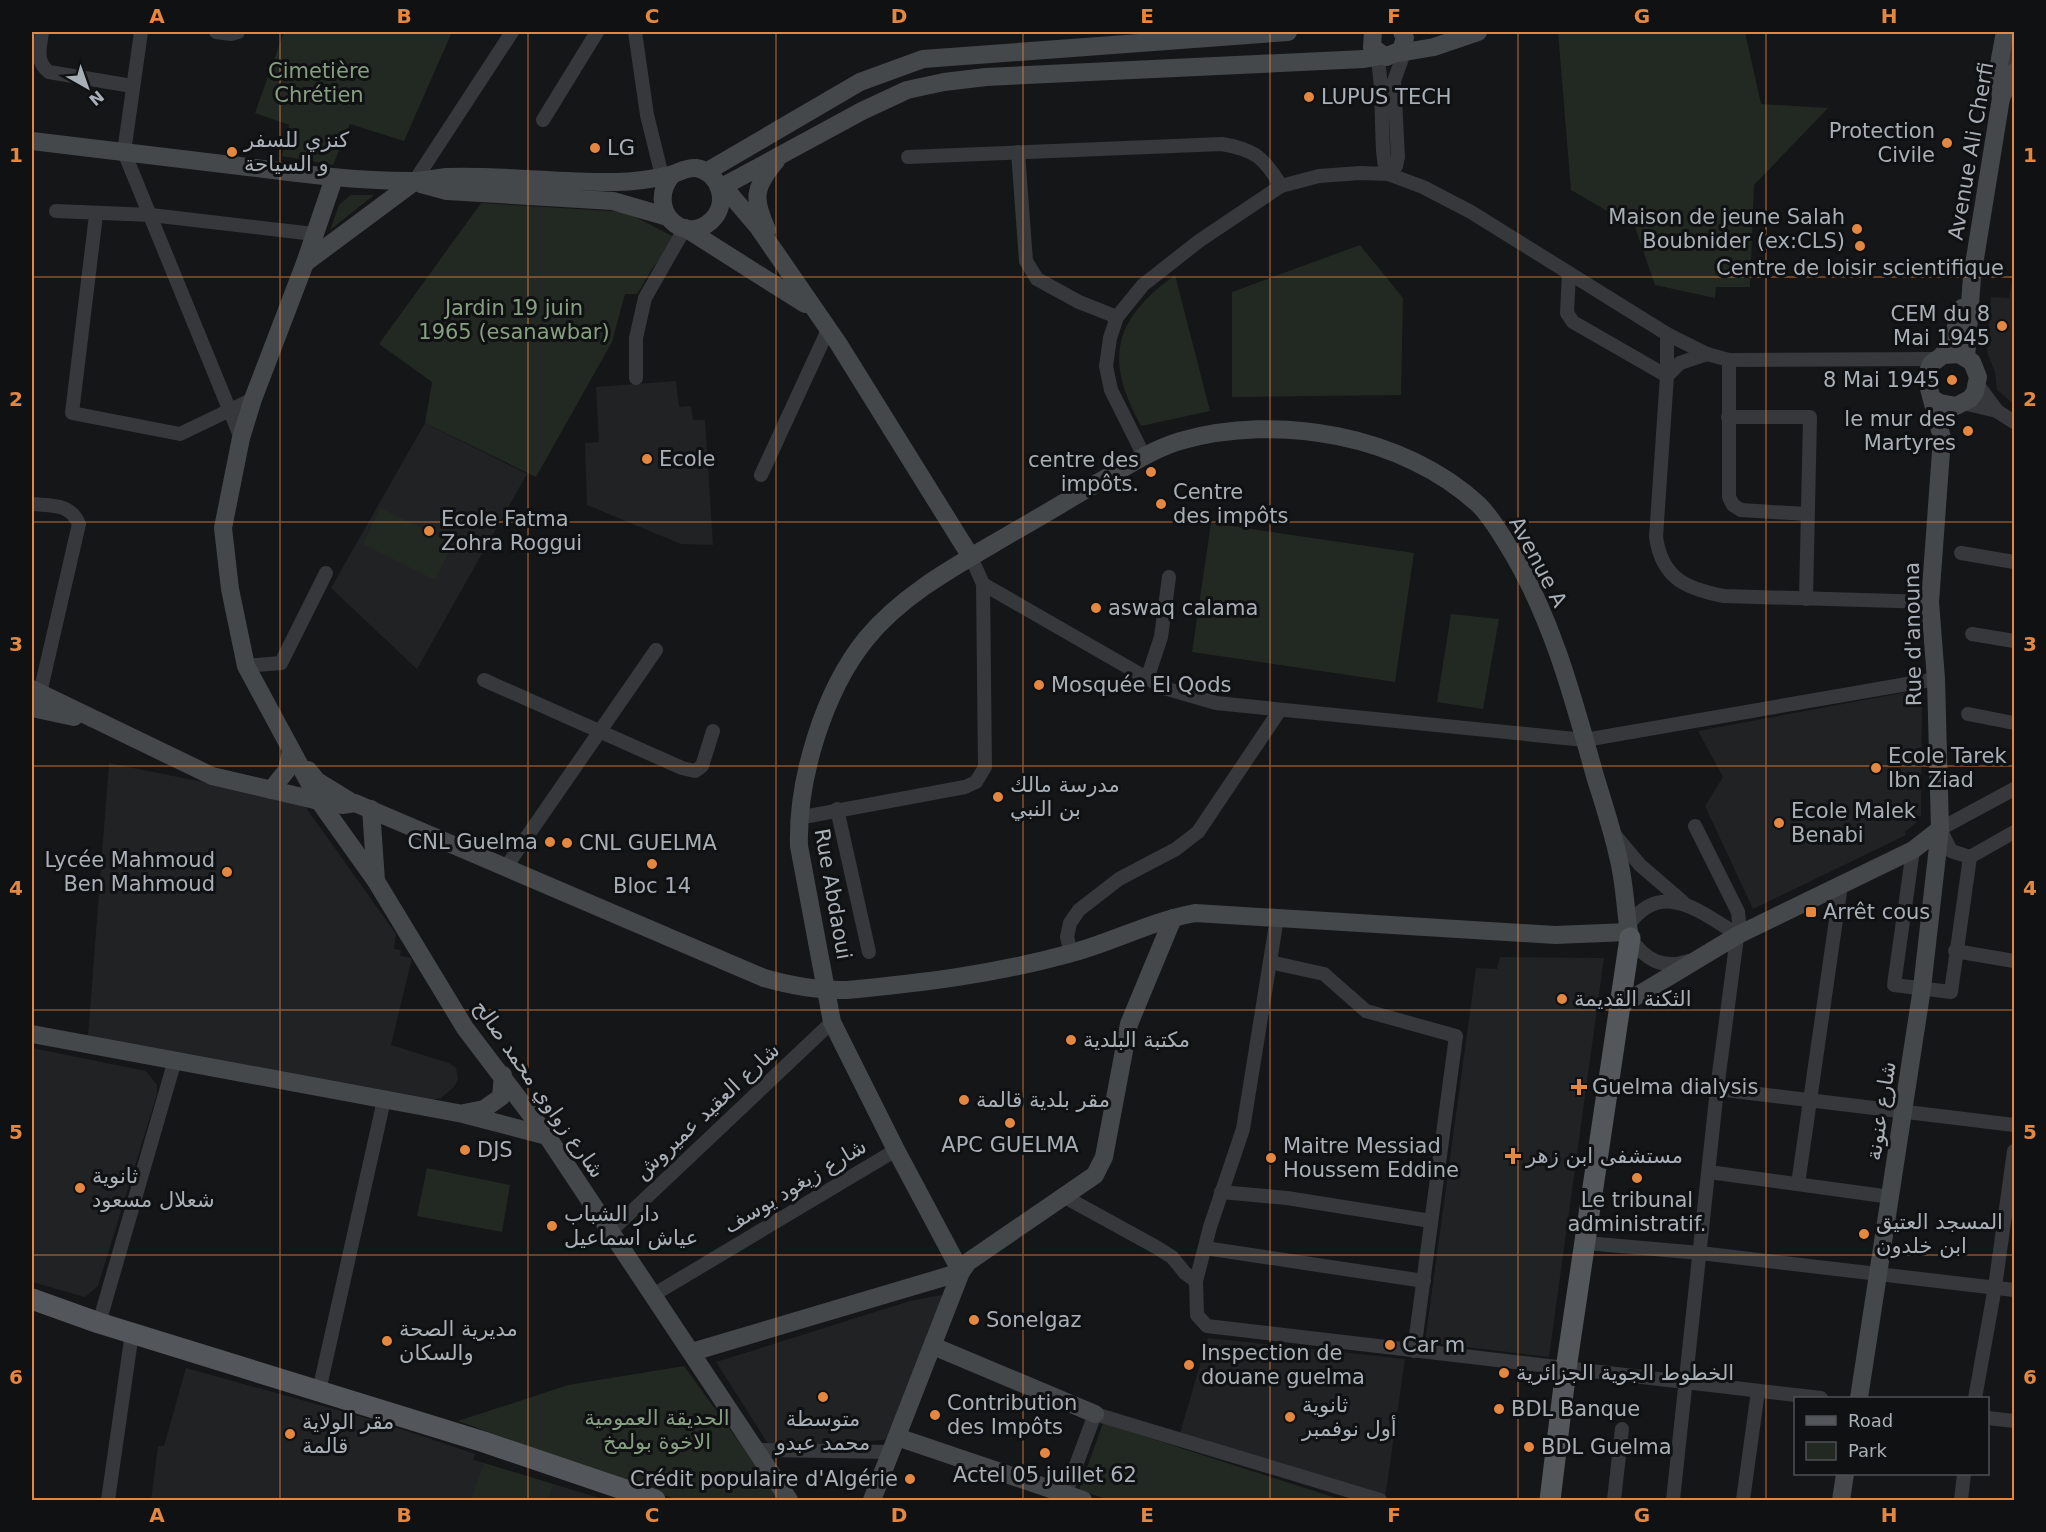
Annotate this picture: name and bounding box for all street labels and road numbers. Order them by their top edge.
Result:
street label: Avenue Ali Cherfi [1944,60,1998,242]
street label: Avenue A [1504,513,1572,612]
street label: Rue d'anouna [1900,562,1926,706]
street label: Rue Abdaoui [810,827,856,961]
street label: شارع زواوي محمد صالح [469,995,609,1183]
street label: شارع العقيد عميروش [630,1038,784,1184]
street label: شارع عنونة [1861,1060,1901,1162]
street label: شارع زيغود يوسف [719,1134,871,1238]

